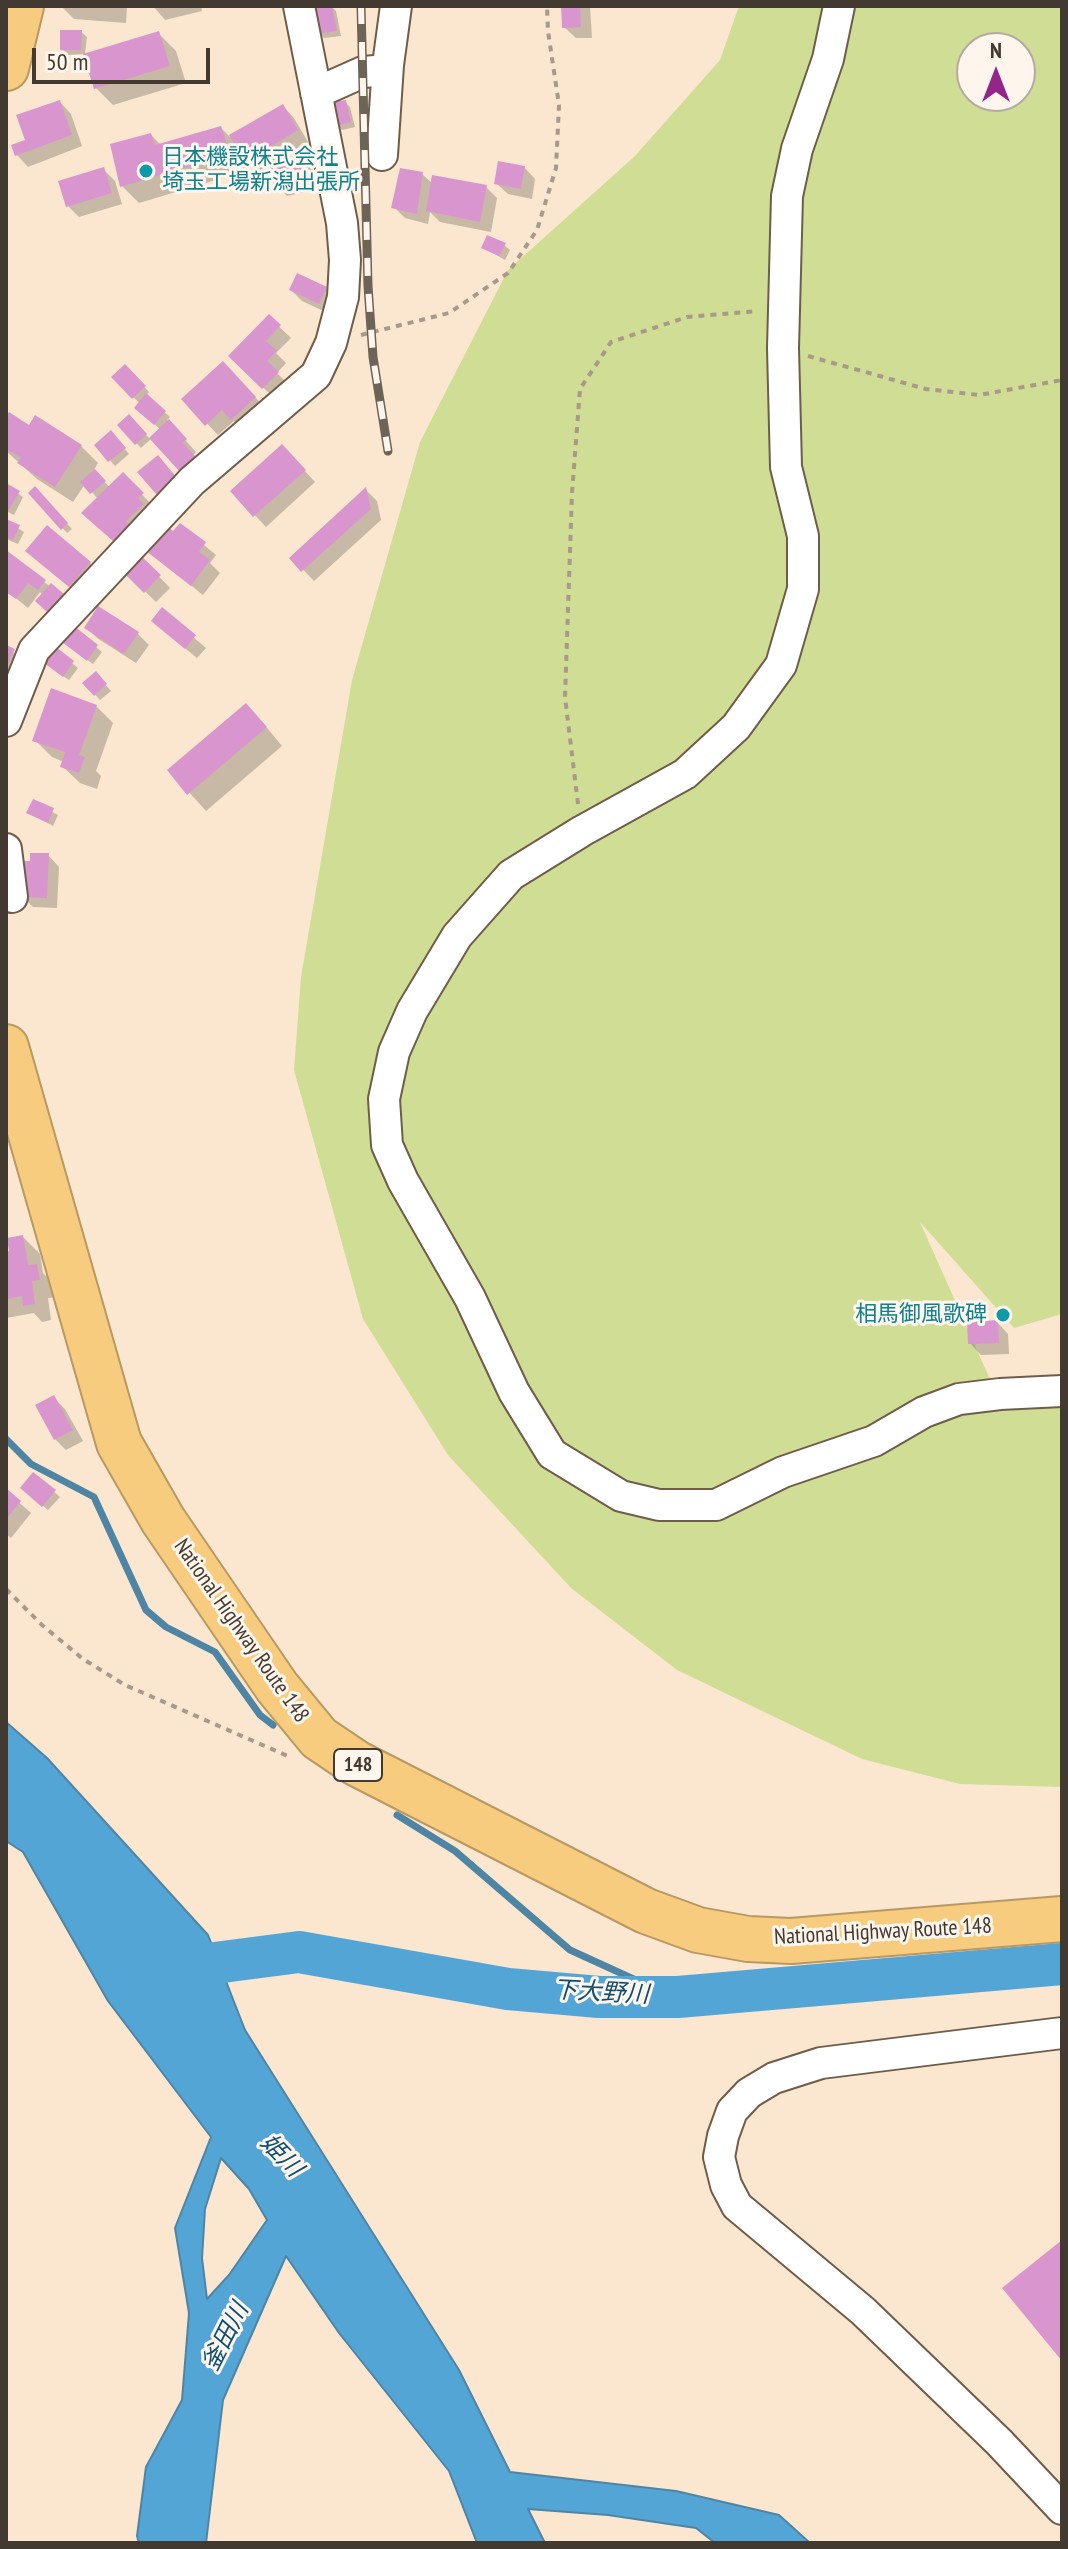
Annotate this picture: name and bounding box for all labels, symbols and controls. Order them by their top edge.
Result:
scale bar [36,32,214,82]
north arrow [956,32,1036,112]
text: N [990,36,1002,64]
text: 50 m [46,46,88,77]
place label: 日本機設株式会社 埼玉工場新潟出張所 [162,145,360,196]
marker: 日本機設株式会社 埼玉工場新潟出張所 [137,162,155,180]
place label: 相馬御風歌碑 [855,1302,987,1328]
marker: 相馬御風歌碑 [994,1306,1012,1324]
street label: National Highway Route 148 [168,1534,314,1728]
road number: 148 [334,1749,382,1781]
street label: National Highway Route 148 [774,1913,992,1951]
water label: 下大野川 [552,1976,650,2010]
water label: 姫川 [254,2129,308,2183]
water label: 釜田川 [197,2298,255,2376]

